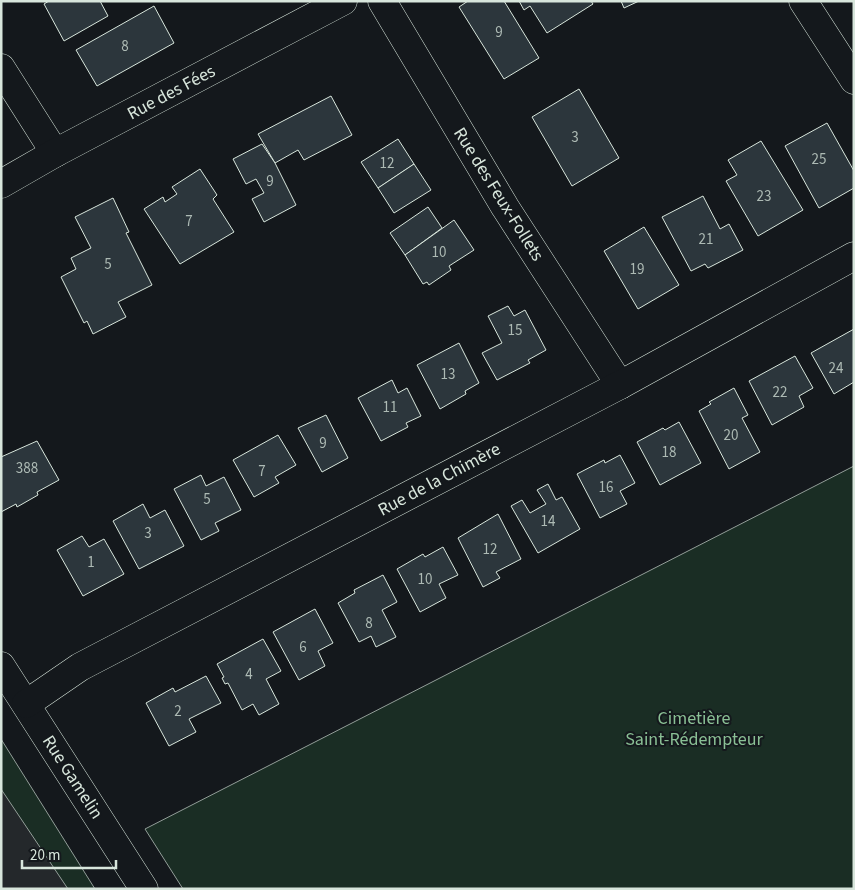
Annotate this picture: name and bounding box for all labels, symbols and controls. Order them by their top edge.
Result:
house number: 9 [495,22,503,43]
house number: 8 [121,36,129,57]
street label: Rue des Fées [123,59,220,126]
street label: Rue des Feux-Follets [447,123,550,266]
house number: 3 [571,127,579,148]
house number: 25 [812,149,826,170]
house number: 12 [380,153,394,174]
house number: 9 [266,171,274,192]
house number: 23 [757,186,771,207]
house number: 7 [185,211,193,232]
house number: 21 [699,229,713,250]
house number: 10 [432,242,446,263]
house number: 5 [104,254,112,275]
house number: 19 [630,259,644,280]
house number: 15 [508,320,522,341]
house number: 24 [829,358,844,379]
house number: 13 [441,364,455,385]
house number: 22 [773,382,787,403]
house number: 11 [383,397,397,418]
house number: 20 [724,425,738,446]
house number: 9 [319,433,327,454]
street label: Rue de la Chimère [373,437,505,522]
house number: 18 [662,442,676,463]
house number: 388 [16,458,38,479]
house number: 7 [258,461,266,482]
house number: 16 [599,477,613,498]
house number: 5 [203,489,211,510]
house number: 14 [541,511,556,532]
house number: 3 [144,523,152,544]
house number: 12 [483,539,497,560]
house number: 1 [87,552,95,573]
house number: 10 [418,569,432,590]
house number: 8 [365,613,373,634]
house number: 6 [299,637,307,658]
house number: 4 [245,664,253,685]
house number: 2 [174,701,182,722]
park label: Cimetière Saint-Rédempteur [625,706,763,752]
street label: Rue Gamelin [36,730,109,824]
scale bar [22,838,116,870]
text: 20 m [30,845,60,866]

